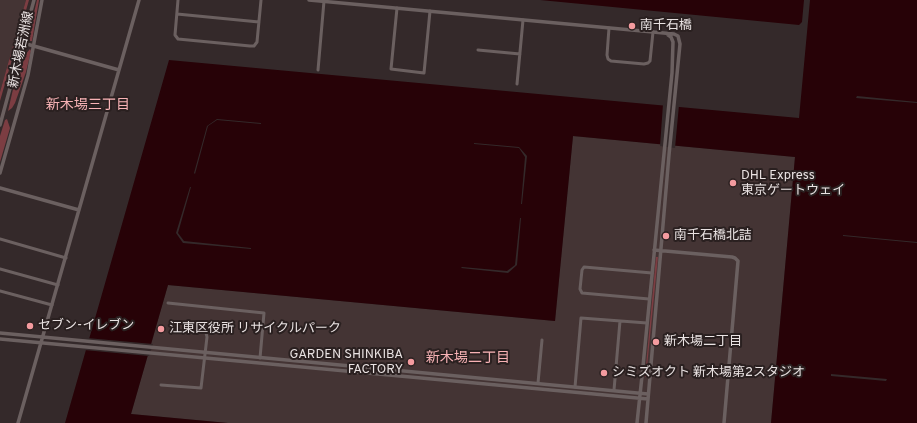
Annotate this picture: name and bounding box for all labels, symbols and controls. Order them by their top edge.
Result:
street label: 新木場若洲線 [6,10,38,90]
place label: 南千石橋 [640,18,692,34]
marker: 南千石橋 [627,21,637,31]
district label: 新木場三丁目 [46,98,130,114]
place label: DHL Express 東京ゲートウェイ [741,168,845,199]
marker: DHL Express 東京ゲートウェイ [728,178,738,188]
place label: 南千石橋北詰 [674,228,752,244]
marker: 南千石橋北詰 [661,231,671,241]
place label: セブン-イレブン [38,318,134,334]
marker: セブン-イレブン [25,321,35,331]
place label: 江東区役所 リサイクルパーク [169,321,341,337]
marker: 江東区役所 リサイクルパーク [156,324,166,334]
place label: 新木場二丁目 [664,334,742,350]
marker: 新木場二丁目 [651,337,661,347]
place label: GARDEN SHINKIBA FACTORY [290,347,403,378]
district label: 新木場二丁目 [426,351,510,367]
marker: GARDEN SHINKIBA FACTORY [406,357,416,367]
place label: シミズオクト 新木場第2スタジオ [612,365,805,381]
marker: シミズオクト 新木場第2スタジオ [599,368,609,378]

